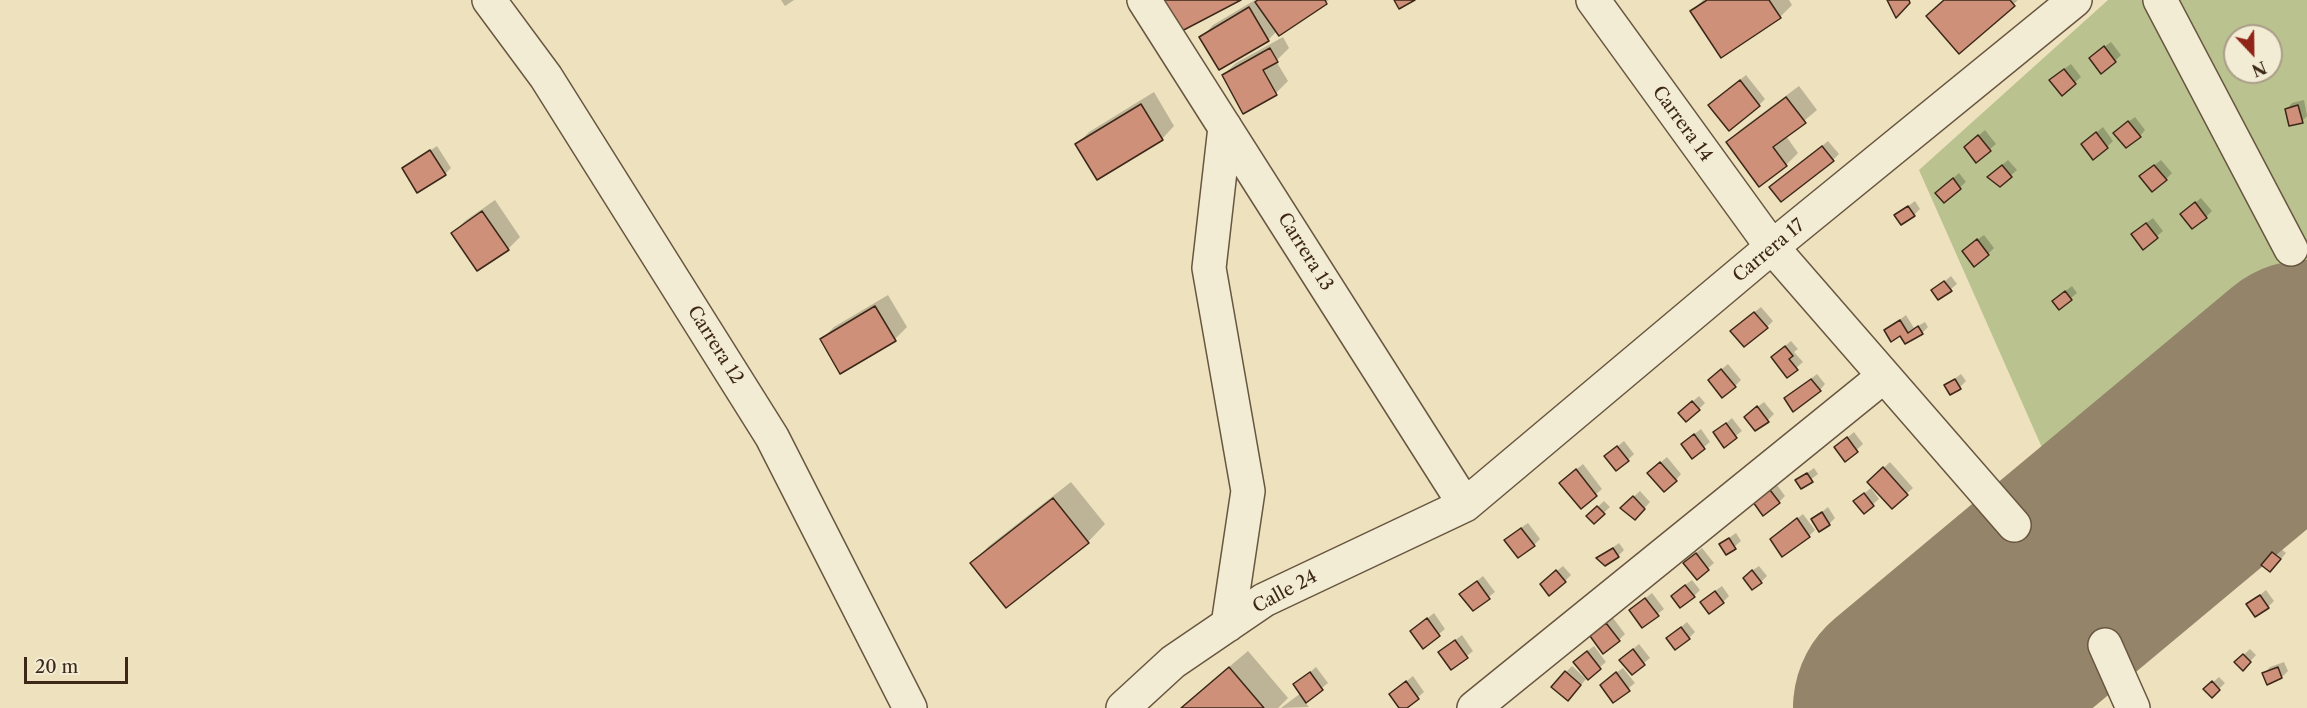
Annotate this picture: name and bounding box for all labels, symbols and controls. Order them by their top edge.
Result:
north arrow [2223,24,2283,84]
text: N [2249,57,2269,81]
street label: Carrera 14 [1647,82,1717,166]
street label: Carrera 13 [1273,209,1337,295]
street label: Carrera 17 [1729,215,1809,287]
street label: Carrera 12 [683,302,747,388]
street label: Calle 24 [1249,566,1321,618]
scale bar [27,645,130,683]
text: 20 m [35,656,78,678]

